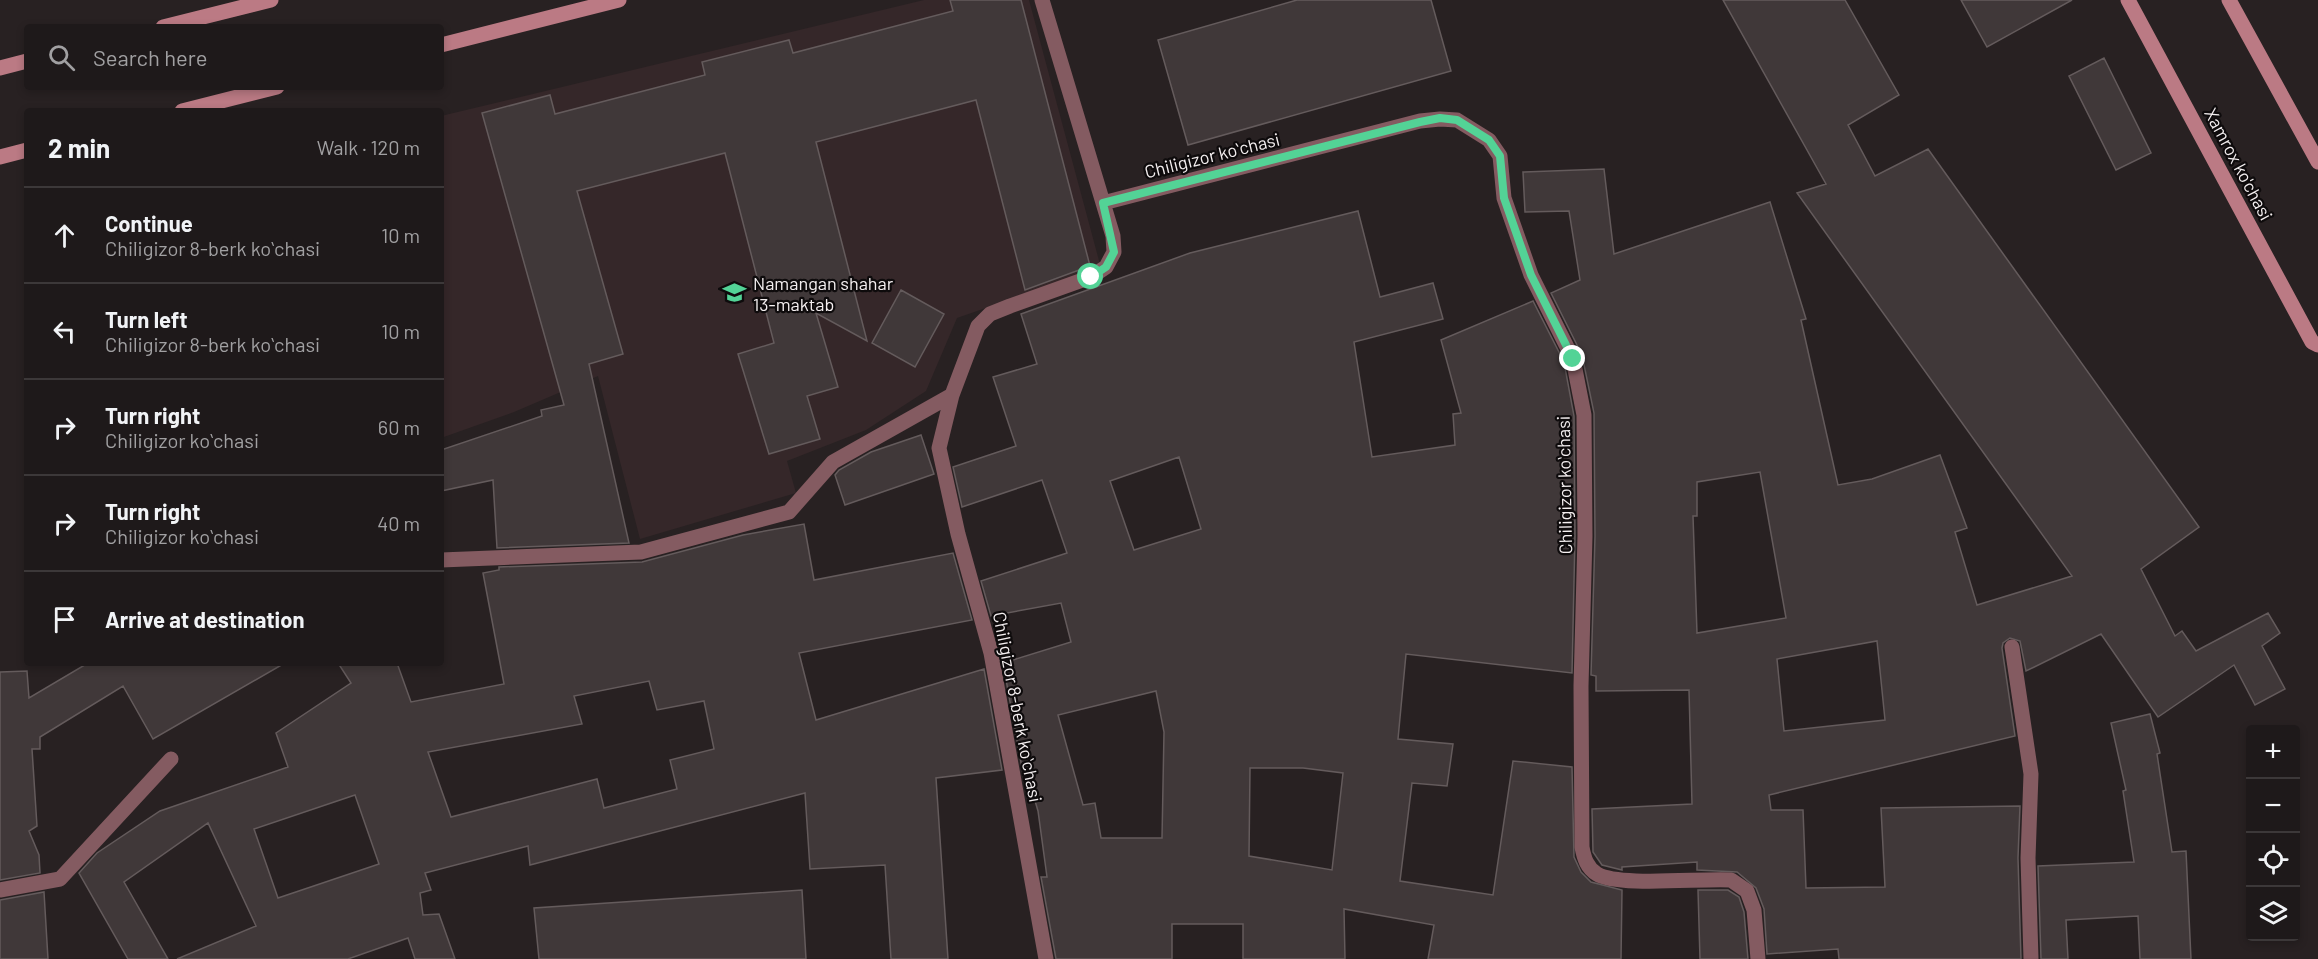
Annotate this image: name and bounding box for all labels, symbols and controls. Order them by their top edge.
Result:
search box [24,24,444,90]
icon: search [45,41,78,74]
text: Search here [93,44,207,70]
street label: Xamrox ko'chasi [2200,104,2278,224]
street label: Chiligizor koʻchasi [1142,128,1282,182]
text: 2 min [48,132,110,163]
text: Walk · 120 m [317,135,420,159]
text: Continue [105,210,193,236]
icon: ahead [48,219,81,252]
text: 10 m [381,223,420,247]
text: Chiligizor 8-berk koʻchasi [105,236,320,260]
route start [1077,263,1103,289]
place label: Namangan shahar 13-maktab [753,272,894,315]
school or university icon: Namangan shahar 13-maktab [722,280,748,306]
text: Turn left [105,306,188,332]
icon: left [48,315,81,348]
text: 10 m [381,319,420,343]
text: Chiligizor 8-berk koʻchasi [105,332,320,356]
route end [1559,345,1585,371]
text: Turn right [105,402,200,428]
icon: right [48,411,81,444]
text: 60 m [378,415,420,439]
street label: Chiligizor koʻchasi [1552,415,1576,555]
text: Chiligizor koʻchasi [105,428,259,452]
text: Turn right [105,498,200,524]
icon: right [48,507,81,540]
text: 40 m [377,511,420,535]
text: Chiligizor koʻchasi [105,524,259,548]
icon: arrive [48,603,81,636]
text: Arrive at destination [105,606,304,632]
street label: Chiligizor 8-berk koʻchasi [989,610,1047,804]
map controls [2246,725,2300,941]
button: + [2246,725,2300,779]
button: − [2246,779,2300,833]
button: locate [2246,833,2300,887]
button: layers [2246,887,2300,941]

